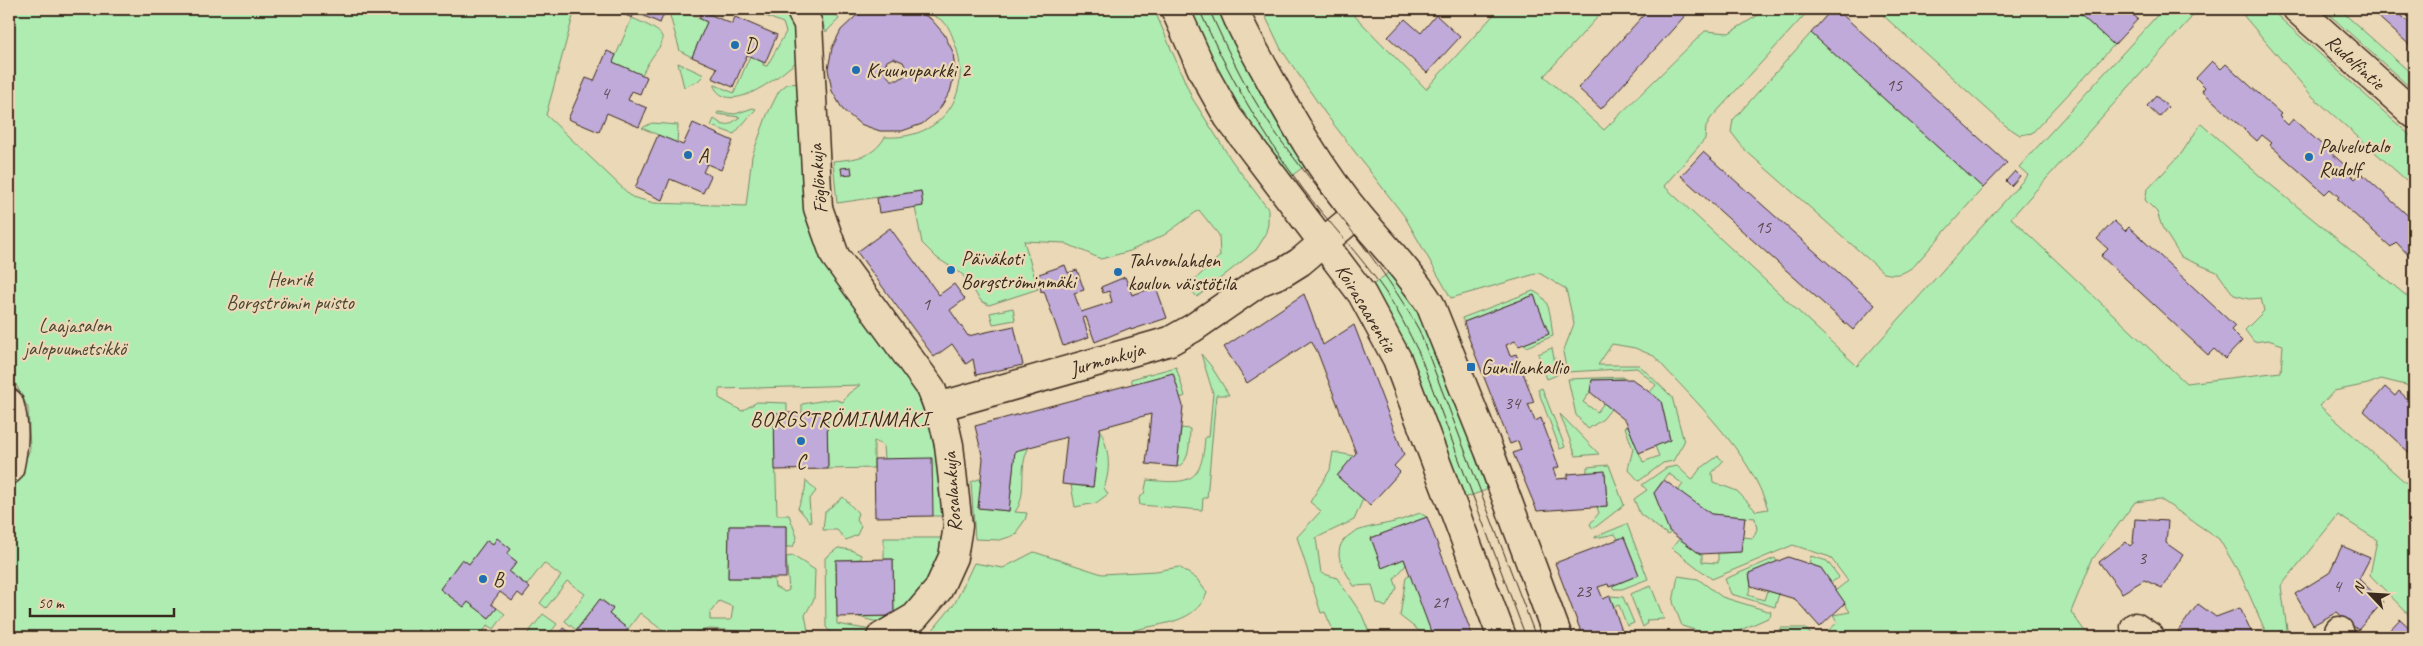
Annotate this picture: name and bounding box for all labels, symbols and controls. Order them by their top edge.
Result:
street label: Rudolfintie [2320,29,2391,96]
place label: D [745,33,758,58]
marker: D [729,39,741,51]
place label: Kruunuparkki 2 [866,58,972,83]
marker: Kruunuparkki 2 [850,64,862,76]
house number: 15 [1886,74,1903,96]
house number: 4 [601,82,611,104]
place label: Palvelutalo Rudolf [2319,134,2391,182]
street label: Föglönkuja [802,141,833,215]
place label: A [698,143,709,168]
marker: A [682,149,694,161]
marker: Palvelutalo Rudolf [2303,151,2315,163]
house number: 15 [1755,216,1772,238]
place label: Päiväkoti Borgströminmäki [961,246,1078,294]
place label: Tahvonlahden koulun väistötila [1128,248,1238,296]
street label: Koirasaarentie [1330,259,1403,358]
marker: Päiväkoti Borgströminmäki [945,264,957,276]
marker: Tahvonlahden koulun väistötila [1112,266,1124,278]
park label: Henrik Borgströmin puisto [226,267,355,315]
house number: 1 [922,293,931,315]
park label: Laajasalon jalopuumetsikkö [22,313,129,361]
street label: Jurmonkuja [1066,336,1148,382]
place label: Gunillankallio [1481,355,1569,380]
marker: Gunillankallio [1465,361,1477,373]
house number: 34 [1504,392,1522,414]
district label: BORGSTRÖMINMÄKI [750,406,934,432]
marker: C [795,435,807,447]
place label: C [796,449,808,474]
street label: Rosalankuja [937,449,967,533]
house number: 3 [2138,547,2148,569]
place label: B [493,567,505,592]
north arrow [2346,568,2396,618]
marker: B [477,573,489,585]
house number: 4 [2333,575,2343,597]
text: N [2349,579,2369,596]
house number: 23 [1575,580,1593,602]
scale bar [30,586,174,618]
house number: 21 [1432,591,1449,613]
text: 50 m [38,594,65,613]

